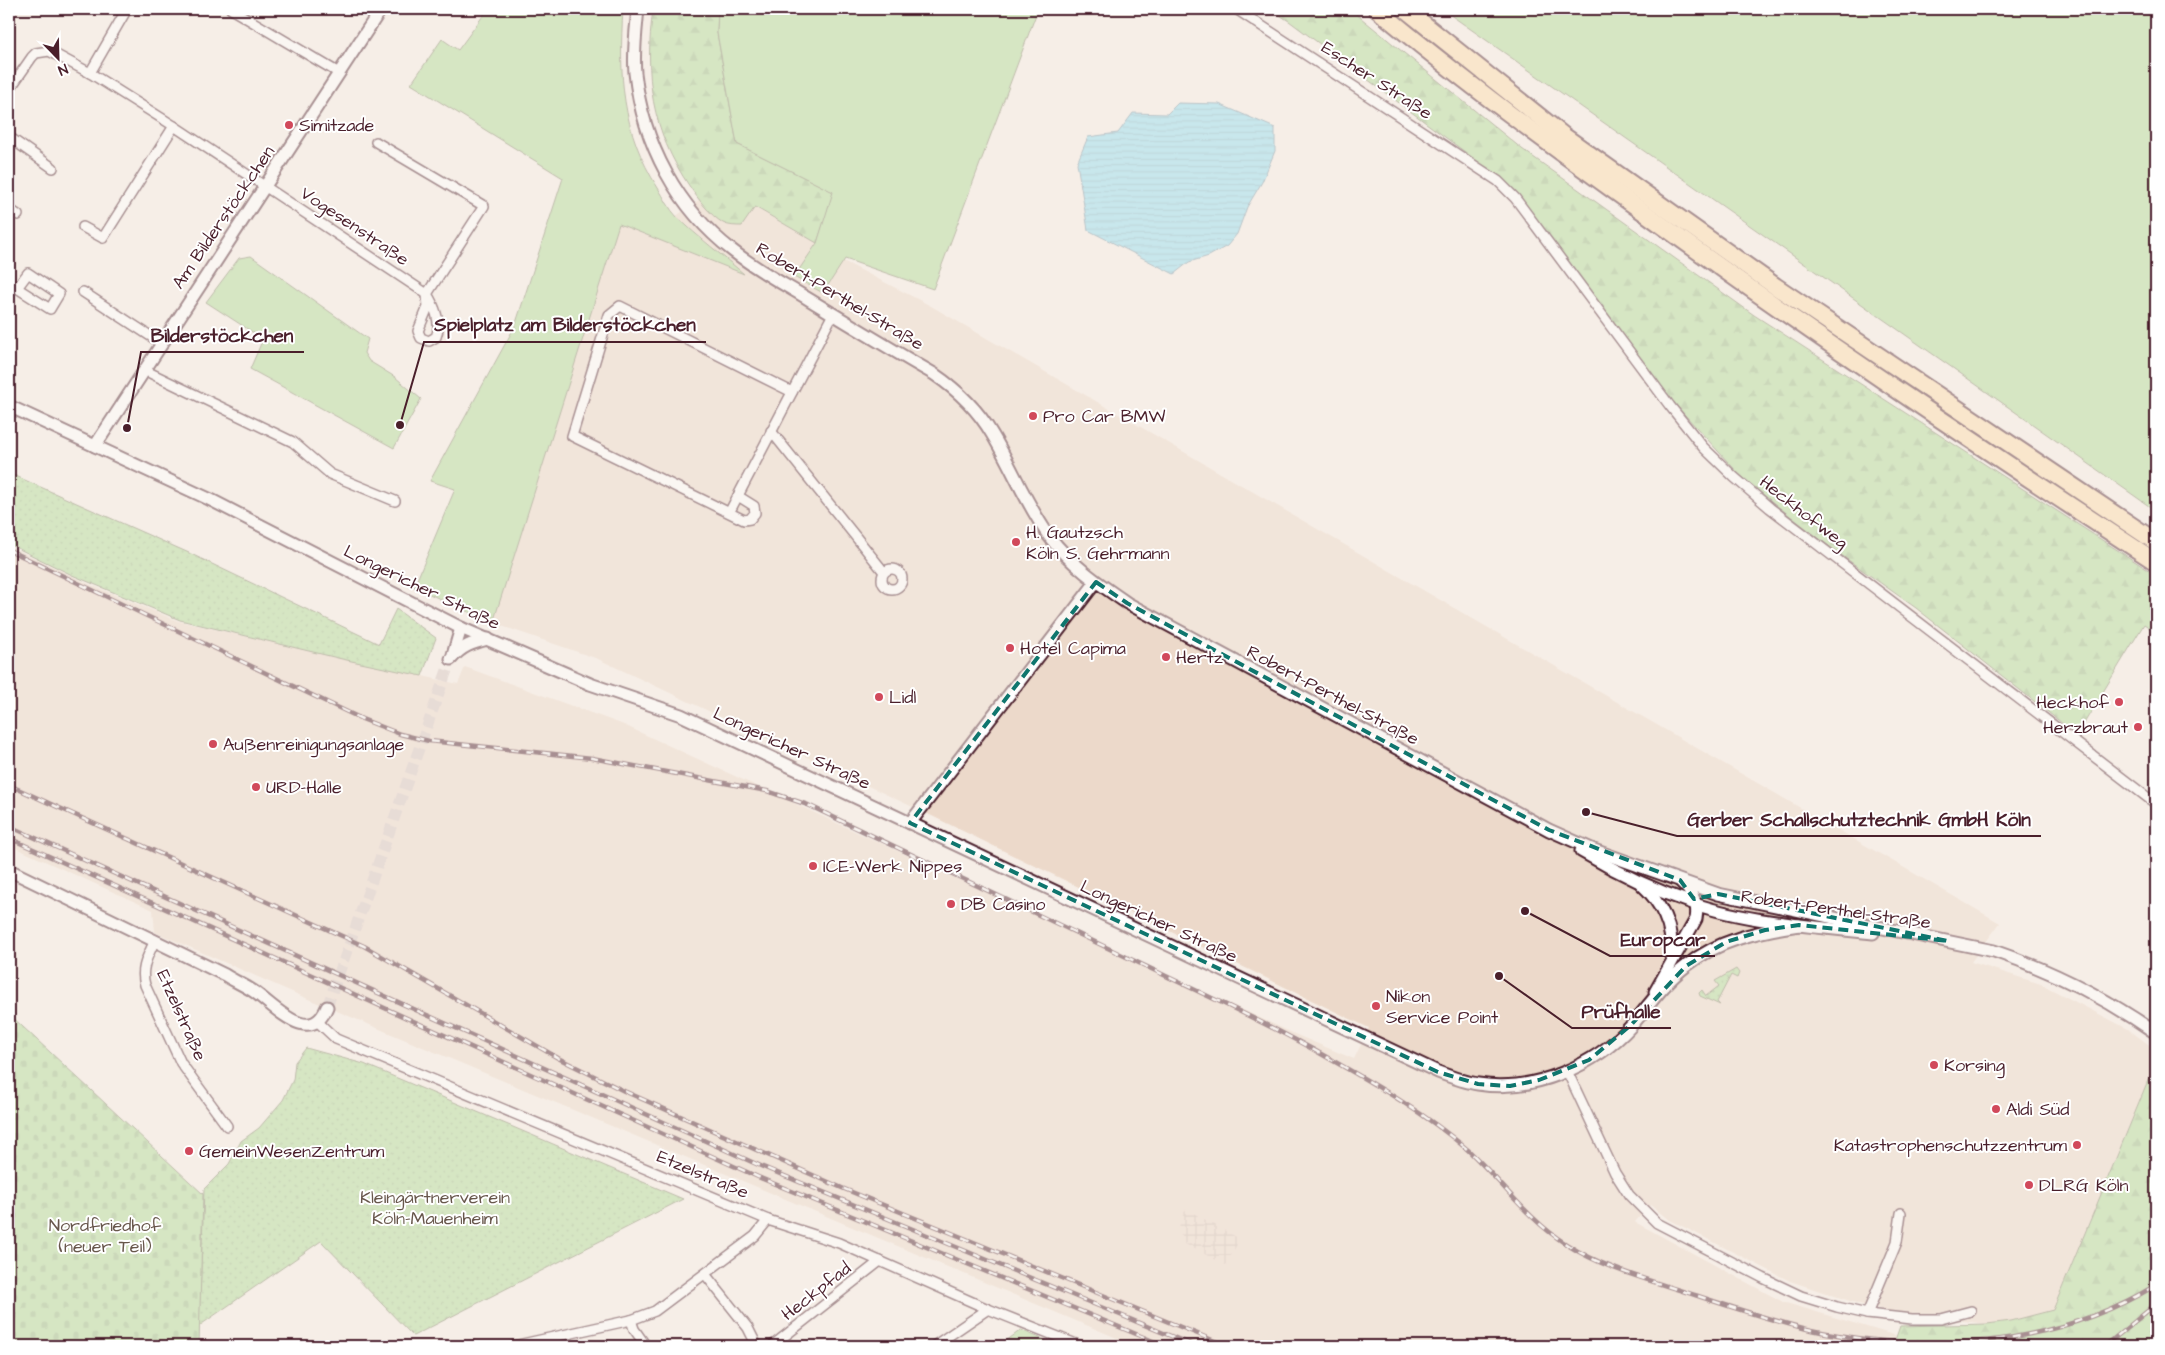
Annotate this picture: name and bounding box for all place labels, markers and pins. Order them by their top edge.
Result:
place label: Simitzade [299,113,375,138]
marker: Simitzade [283,119,295,131]
callout: Spielplatz am Bilderstöckchen [424,308,706,342]
callout: Bilderstöckchen [141,318,304,352]
place label: Pro Car BMW [1043,404,1165,429]
marker: Pro Car BMW [1027,410,1039,422]
place label: H. Gautzsch Köln S. Gehrmann [1026,520,1170,566]
marker: H. Gautzsch Köln S. Gehrmann [1010,536,1022,548]
place label: Hotel Capima [1020,636,1126,661]
marker: Hotel Capima [1004,642,1016,654]
place label: Hertz [1176,645,1223,670]
marker: Hertz [1160,651,1172,663]
place label: Lidl [889,685,916,710]
place label: Heckhof [2036,690,2109,715]
marker: Lidl [873,691,885,703]
marker: Heckhof [2113,696,2125,708]
place label: Herzbraut [2043,715,2129,740]
marker: Herzbraut [2132,721,2144,733]
place label: Außenreinigungsanlage [223,732,404,758]
marker: Außenreinigungsanlage [207,738,219,750]
place label: URD-Halle [266,775,342,800]
marker: URD-Halle [250,781,262,793]
callout: Gerber Schallschutztechnik GmbH Köln [1677,802,2041,836]
place label: ICE-Werk Nippes [823,854,962,879]
marker: ICE-Werk Nippes [807,860,819,872]
place label: DB Casino [961,892,1045,917]
marker: DB Casino [945,898,957,910]
callout: Europcar [1610,922,1715,956]
place label: Nikon Service Point [1386,984,1499,1030]
callout: Prüfhalle [1572,994,1671,1028]
marker: Nikon Service Point [1370,1000,1382,1012]
place label: Korsing [1944,1053,2005,1079]
marker: Korsing [1928,1059,1940,1071]
place label: Aldi Süd [2006,1097,2069,1122]
marker: Aldi Süd [1990,1103,2002,1115]
place label: Katastrophenschutzzentrum [1834,1133,2067,1158]
place label: GemeinWesenZentrum [199,1139,384,1164]
marker: Katastrophenschutzzentrum [2071,1139,2083,1151]
marker: GemeinWesenZentrum [183,1145,195,1157]
place label: DLRG Köln [2039,1173,2129,1198]
marker: DLRG Köln [2023,1179,2035,1191]

